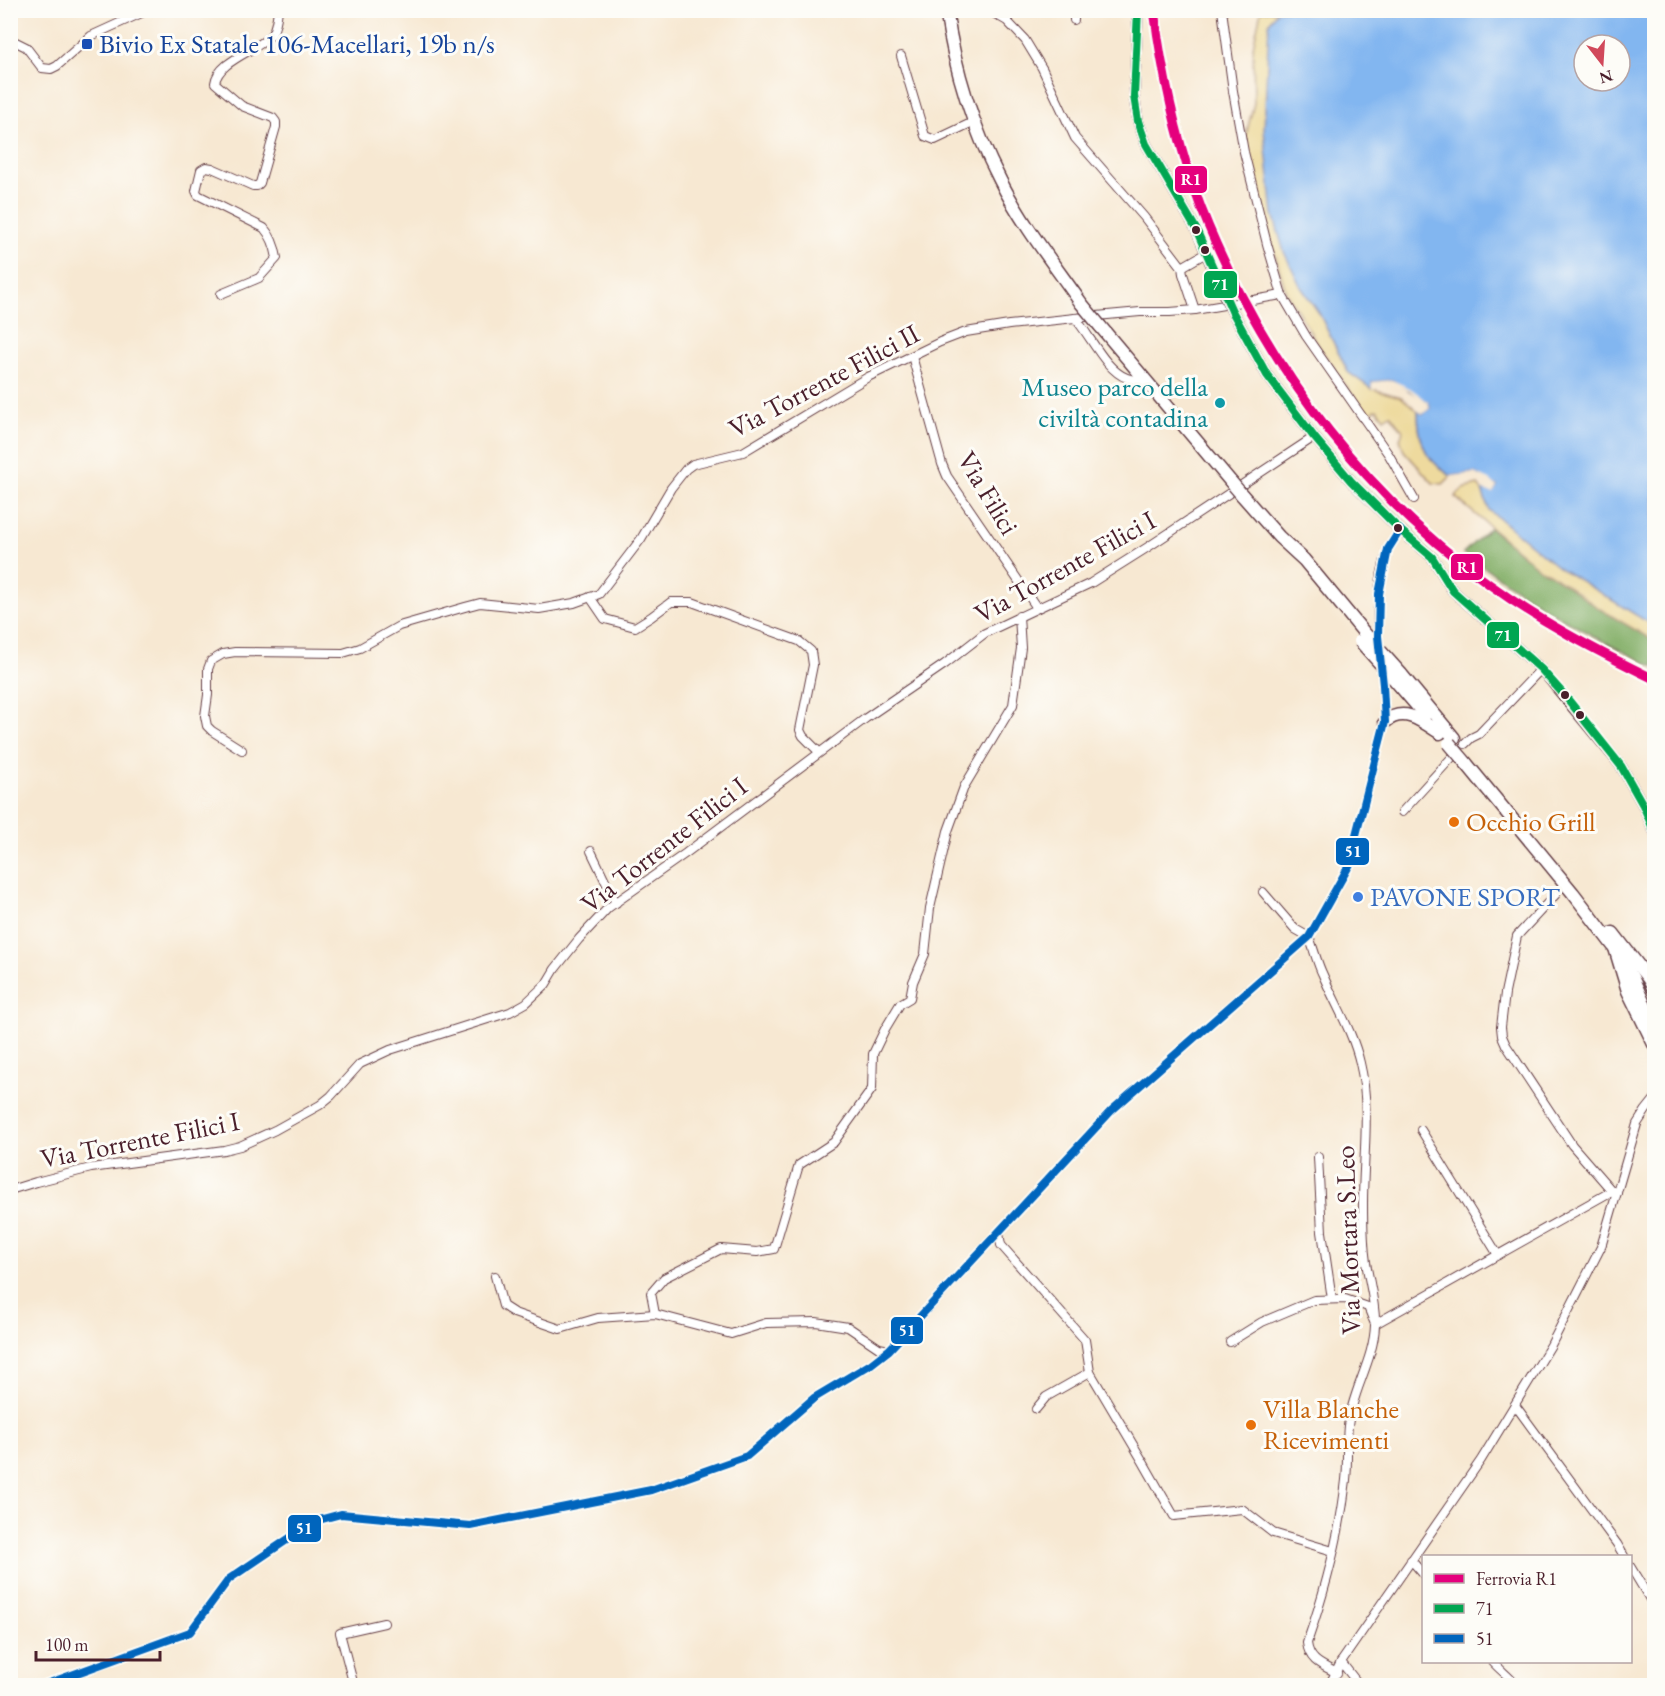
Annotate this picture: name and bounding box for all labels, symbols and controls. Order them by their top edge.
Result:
place label: Bivio Ex Statale 106-Macellari, 19b n/s [99,26,495,61]
north arrow [1572,33,1632,93]
marker: Bivio Ex Statale 106-Macellari, 19b n/s [80,37,94,51]
text: N [1597,65,1616,89]
line badge: R1 [1174,165,1208,194]
text: R1 [1181,169,1201,190]
unlabelled marker [1190,224,1202,236]
unlabelled marker [1199,244,1211,256]
line badge: 71 [1203,270,1238,299]
text: 71 [1212,274,1228,295]
street label: Via Torrente Filici II [722,316,925,446]
place label: Museo parco della civiltà contadina [1021,369,1208,435]
marker: Museo parco della civiltà contadina [1213,396,1227,410]
street label: Via Filici [950,445,1027,541]
street label: Via Torrente Filici I [968,502,1162,631]
unlabelled marker [1392,522,1404,534]
line badge: R1 [1450,553,1484,581]
text: R1 [1457,557,1477,578]
line badge: 71 [1486,621,1520,649]
text: 71 [1495,625,1511,646]
unlabelled marker [1559,689,1571,701]
unlabelled marker [1574,709,1586,721]
street label: Via Torrente Filici I [573,769,754,921]
place label: Occhio Grill [1466,804,1596,839]
marker: Occhio Grill [1447,815,1461,829]
line badge: 51 [1335,837,1370,866]
text: 51 [1345,841,1361,862]
place label: PAVONE SPORT [1370,879,1561,914]
marker: PAVONE SPORT [1351,890,1365,904]
street label: Via Torrente Filici I [37,1103,242,1176]
street label: Via Mortara S.Leo [1327,1145,1368,1335]
line badge: 51 [890,1316,924,1345]
text: 51 [899,1320,915,1341]
place label: Villa Blanche Ricevimenti [1263,1391,1399,1457]
marker: Villa Blanche Ricevimenti [1244,1418,1258,1432]
line badge: 51 [287,1514,322,1543]
text: 51 [296,1518,312,1539]
legend [1422,1555,1632,1663]
text: Ferrovia R1 [1476,1567,1557,1590]
text: 71 [1476,1597,1493,1620]
scale bar [36,1624,160,1662]
text: 51 [1476,1627,1493,1650]
text: 100 m [45,1633,89,1656]

